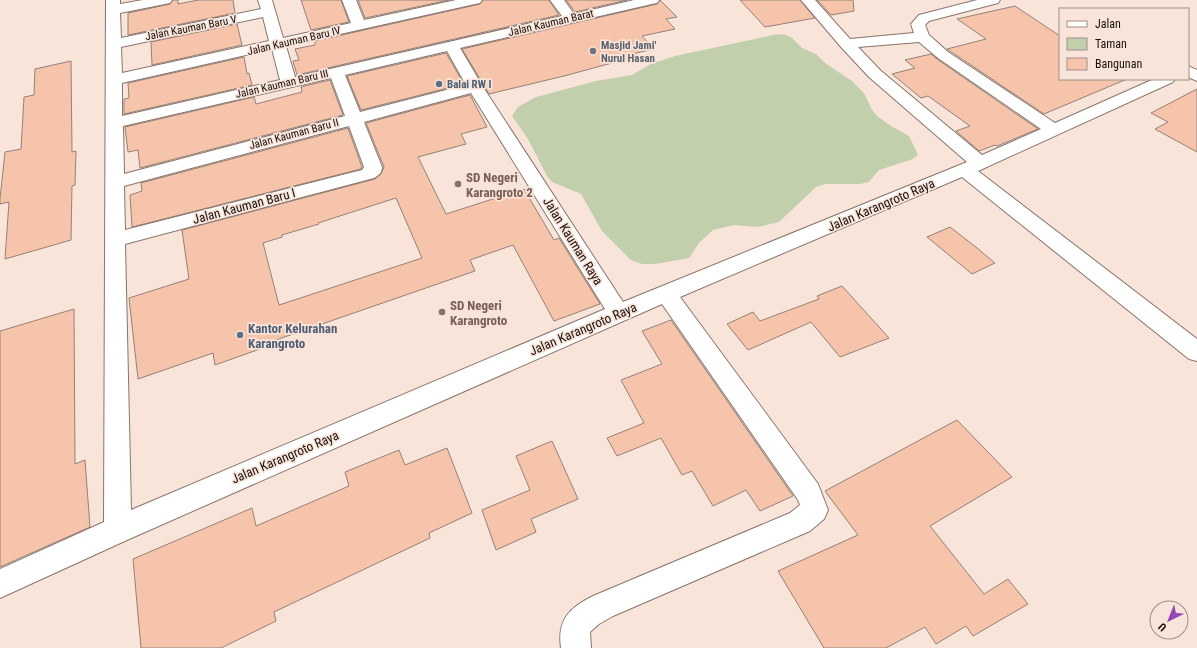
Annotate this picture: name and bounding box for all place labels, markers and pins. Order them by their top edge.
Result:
place label: Masjid Jami' Nurul Hasan [601,39,656,65]
marker: Masjid Jami' Nurul Hasan [588,46,598,56]
place label: Balai RW I [447,78,491,91]
marker: Balai RW I [434,79,444,89]
place label: SD Negeri Karangroto 2 [466,170,533,200]
marker: SD Negeri Karangroto 2 [453,179,463,189]
place label: SD Negeri Karangroto [450,298,508,328]
marker: SD Negeri Karangroto [437,307,447,317]
place label: Kantor Kelurahan Karangroto [248,321,337,351]
marker: Kantor Kelurahan Karangroto [235,330,245,340]

